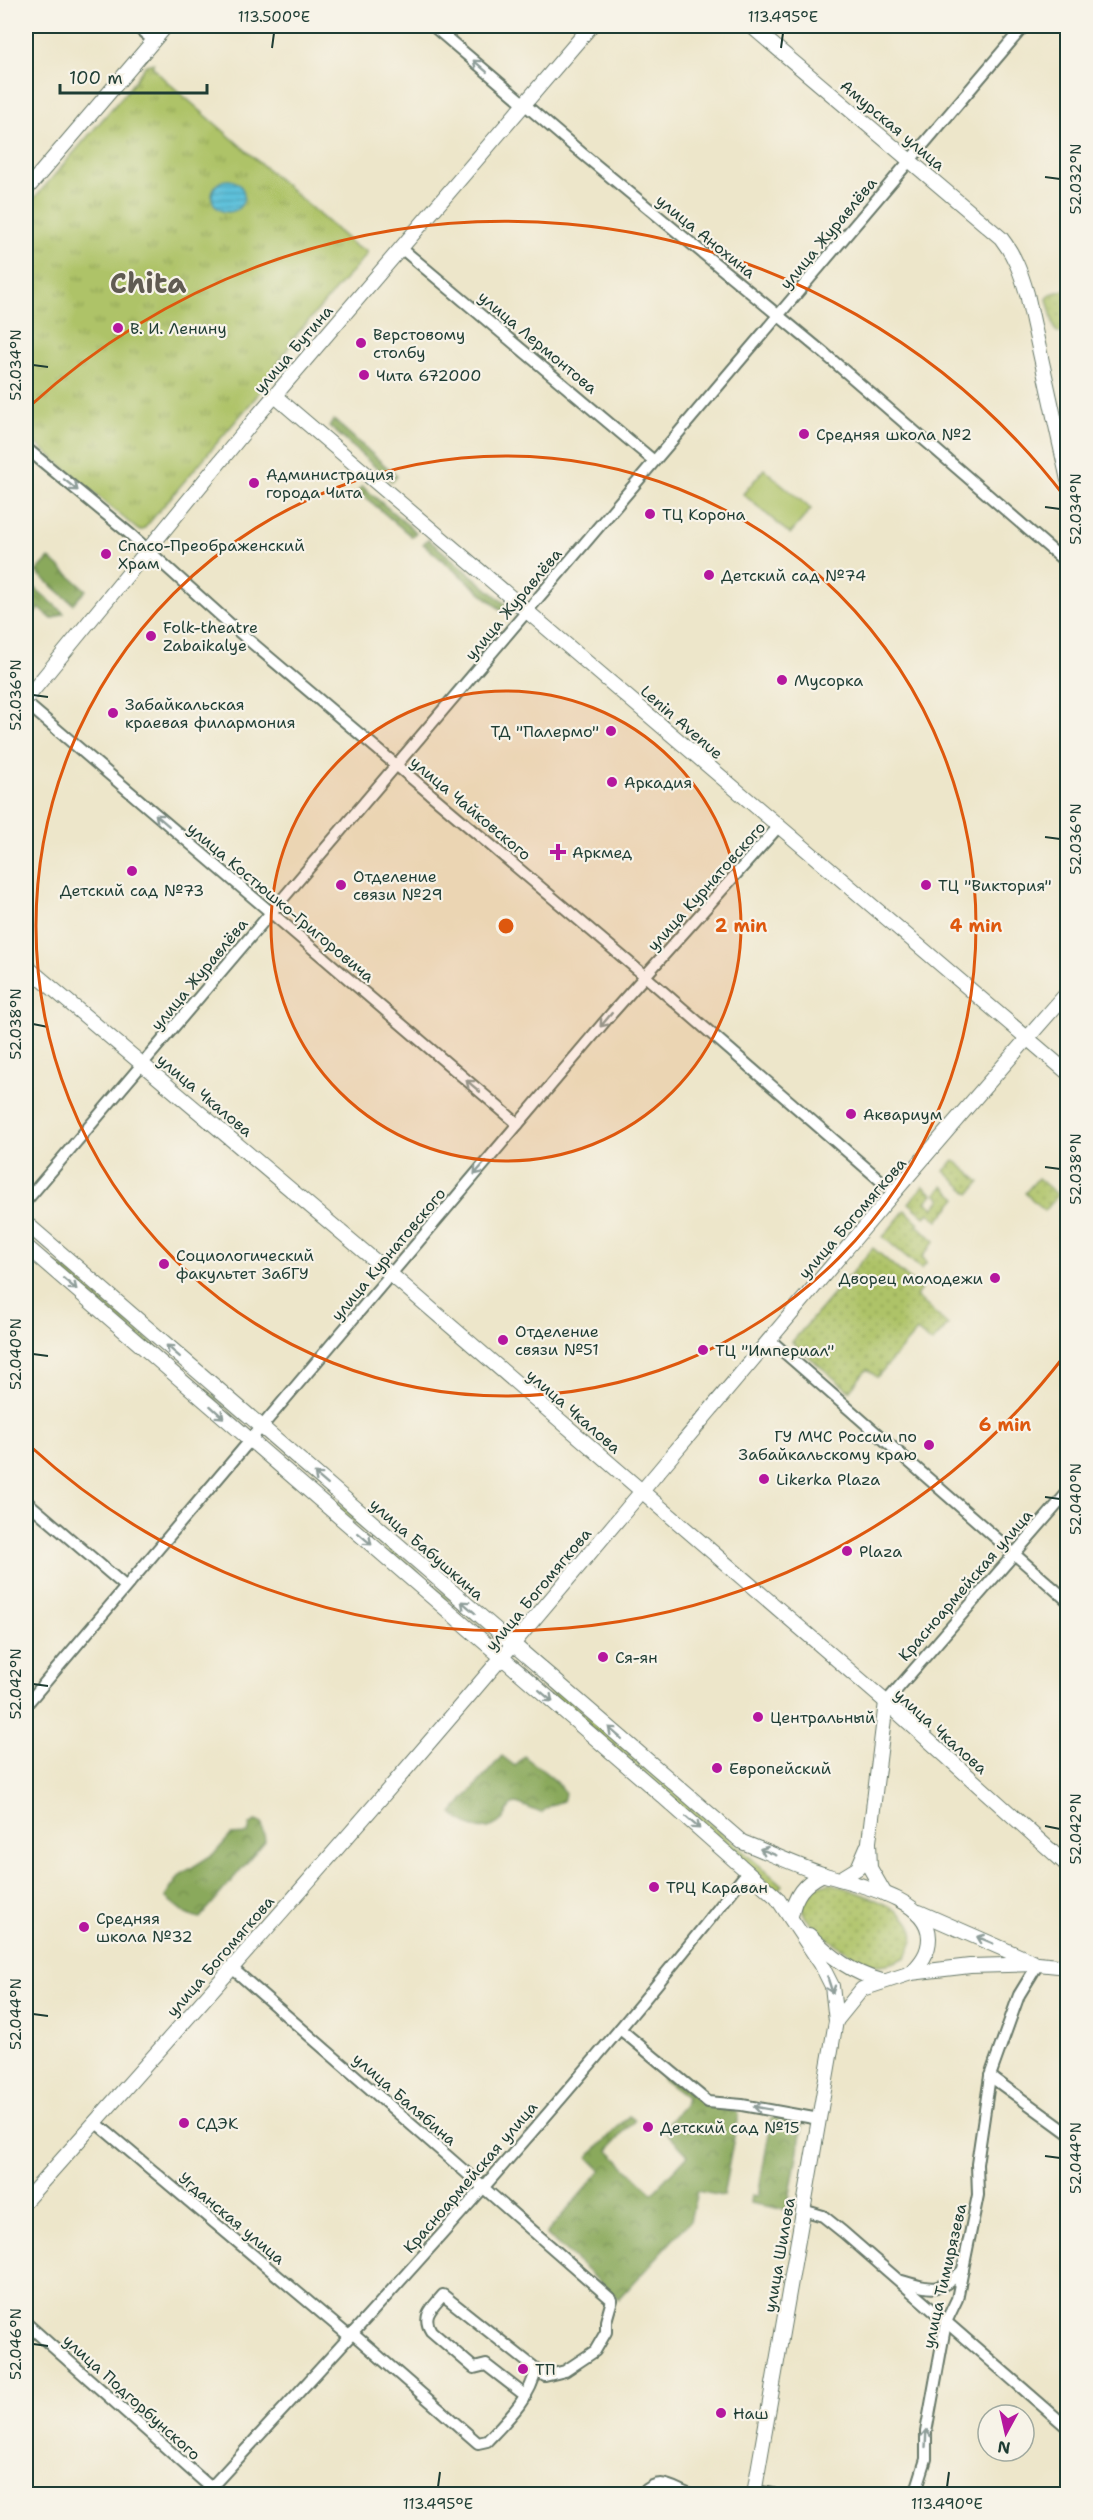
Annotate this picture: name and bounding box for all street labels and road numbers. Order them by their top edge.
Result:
street label: Амурская улица [836,75,950,175]
street label: улица Журавлёва [775,173,881,294]
street label: улица Анохина [652,190,760,283]
street label: улица Лермонтова [474,286,602,398]
street label: улица Бутина [249,301,338,398]
street label: улица Журавлёва [460,544,566,665]
street label: Lenin Avenue [636,681,727,764]
street label: улица Чайковского [406,752,536,865]
street label: улица Курнатовского [642,817,770,956]
street label: улица Костюшко-Григоровича [183,818,379,987]
street label: улица Журавлёва [146,914,252,1035]
street label: улица Чкалова [153,1049,257,1142]
street label: улица Богомягкова [794,1153,911,1283]
street label: улица Курнатовского [326,1183,450,1325]
street label: улица Чкалова [522,1365,625,1458]
street label: улица Бабушкина [365,1494,488,1605]
street label: Красноармейская улица [894,1505,1037,1666]
street label: улица Богомягкова [481,1523,596,1655]
street label: улица Чкалова [890,1684,992,1779]
street label: улица Богомягкова [162,1891,279,2021]
street label: улица Балябина [348,2048,461,2150]
street label: Красноармейская улица [399,2097,542,2258]
street label: Угданская улица [174,2168,289,2269]
street label: улица Шилова [759,2196,800,2314]
street label: улица Тимирязева [918,2201,971,2351]
street label: улица Подгорбунского [58,2330,205,2465]

